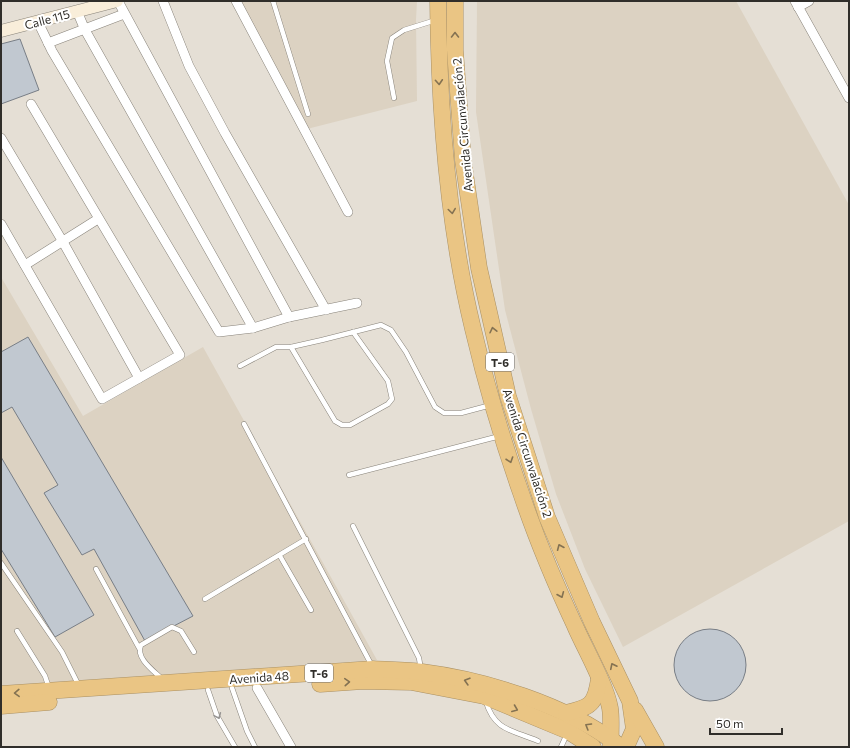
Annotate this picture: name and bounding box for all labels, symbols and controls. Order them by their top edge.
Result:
street label: Calle 115 [23,6,71,32]
one-way arrow [451,32,459,38]
street label: Avenida Circunvalación 2 [449,57,475,193]
one-way arrow [435,79,444,85]
one-way arrow [447,208,456,214]
one-way arrow [490,327,498,333]
road number: T-6 [486,353,514,371]
street label: Avenida Circunvalación 2 [501,387,556,519]
one-way arrow [505,457,513,464]
one-way arrow [557,544,565,551]
one-way arrow [557,591,565,598]
one-way arrow [610,663,618,670]
road number: T-6 [305,664,333,682]
street label: Avenida 48 [229,668,289,686]
one-way arrow [464,677,470,685]
one-way arrow [344,678,350,686]
one-way arrow [14,689,20,697]
one-way arrow [511,704,519,712]
scale bar [710,710,782,736]
one-way arrow [213,712,221,719]
text: 50 m [716,716,744,730]
one-way arrow [585,723,592,730]

